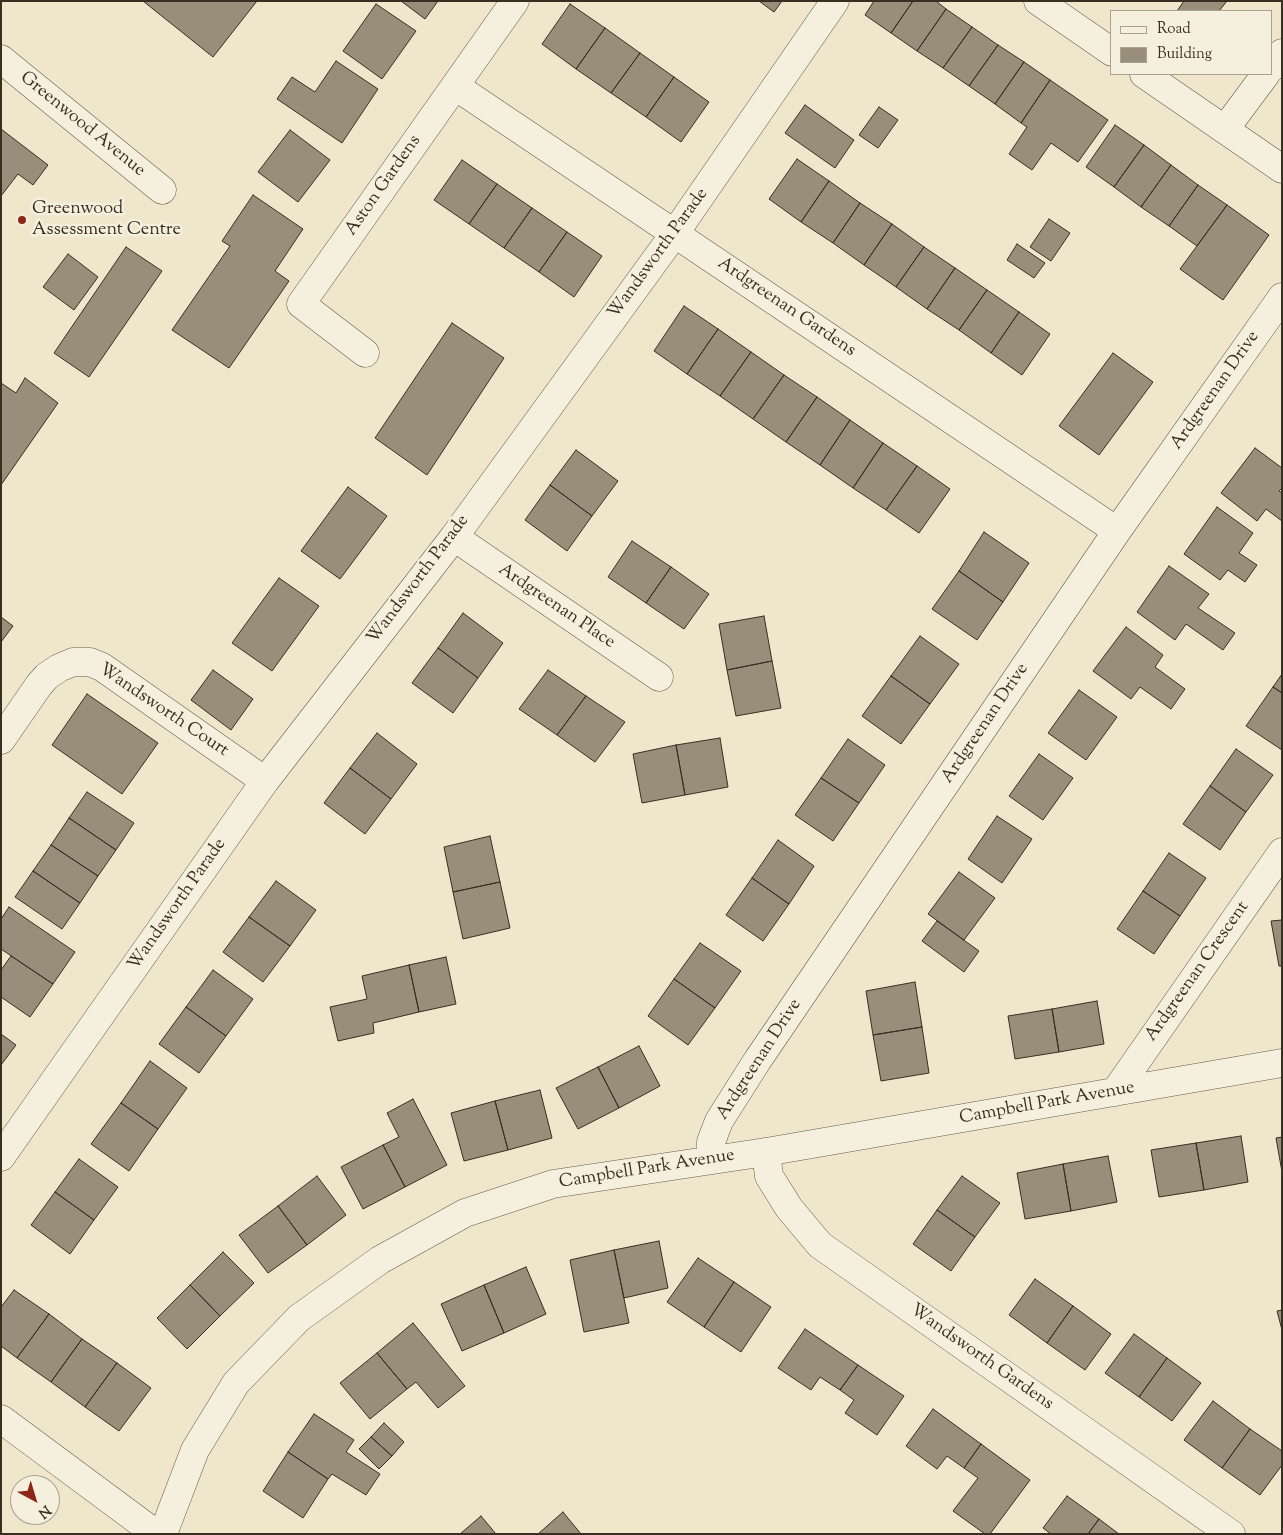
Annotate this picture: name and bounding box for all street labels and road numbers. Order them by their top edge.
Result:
street label: Greenwood Avenue [15,68,149,182]
street label: Aston Gardens [341,132,427,240]
street label: Wandsworth Parade [604,184,714,324]
street label: Ardgreenan Gardens [713,254,859,362]
street label: Ardgreenan Drive [1167,327,1265,455]
street label: Wandsworth Parade [363,511,475,649]
street label: Ardgreenan Place [493,560,619,654]
street label: Wandsworth Court [94,660,232,762]
street label: Ardgreenan Drive [938,660,1034,788]
street label: Wandsworth Parade [124,835,232,975]
street label: Ardgreenan Crescent [1141,898,1255,1046]
street label: Ardgreenan Drive [713,995,807,1125]
street label: Campbell Park Avenue [958,1078,1136,1130]
street label: Campbell Park Avenue [558,1145,736,1195]
street label: Wandsworth Gardens [905,1300,1057,1416]

